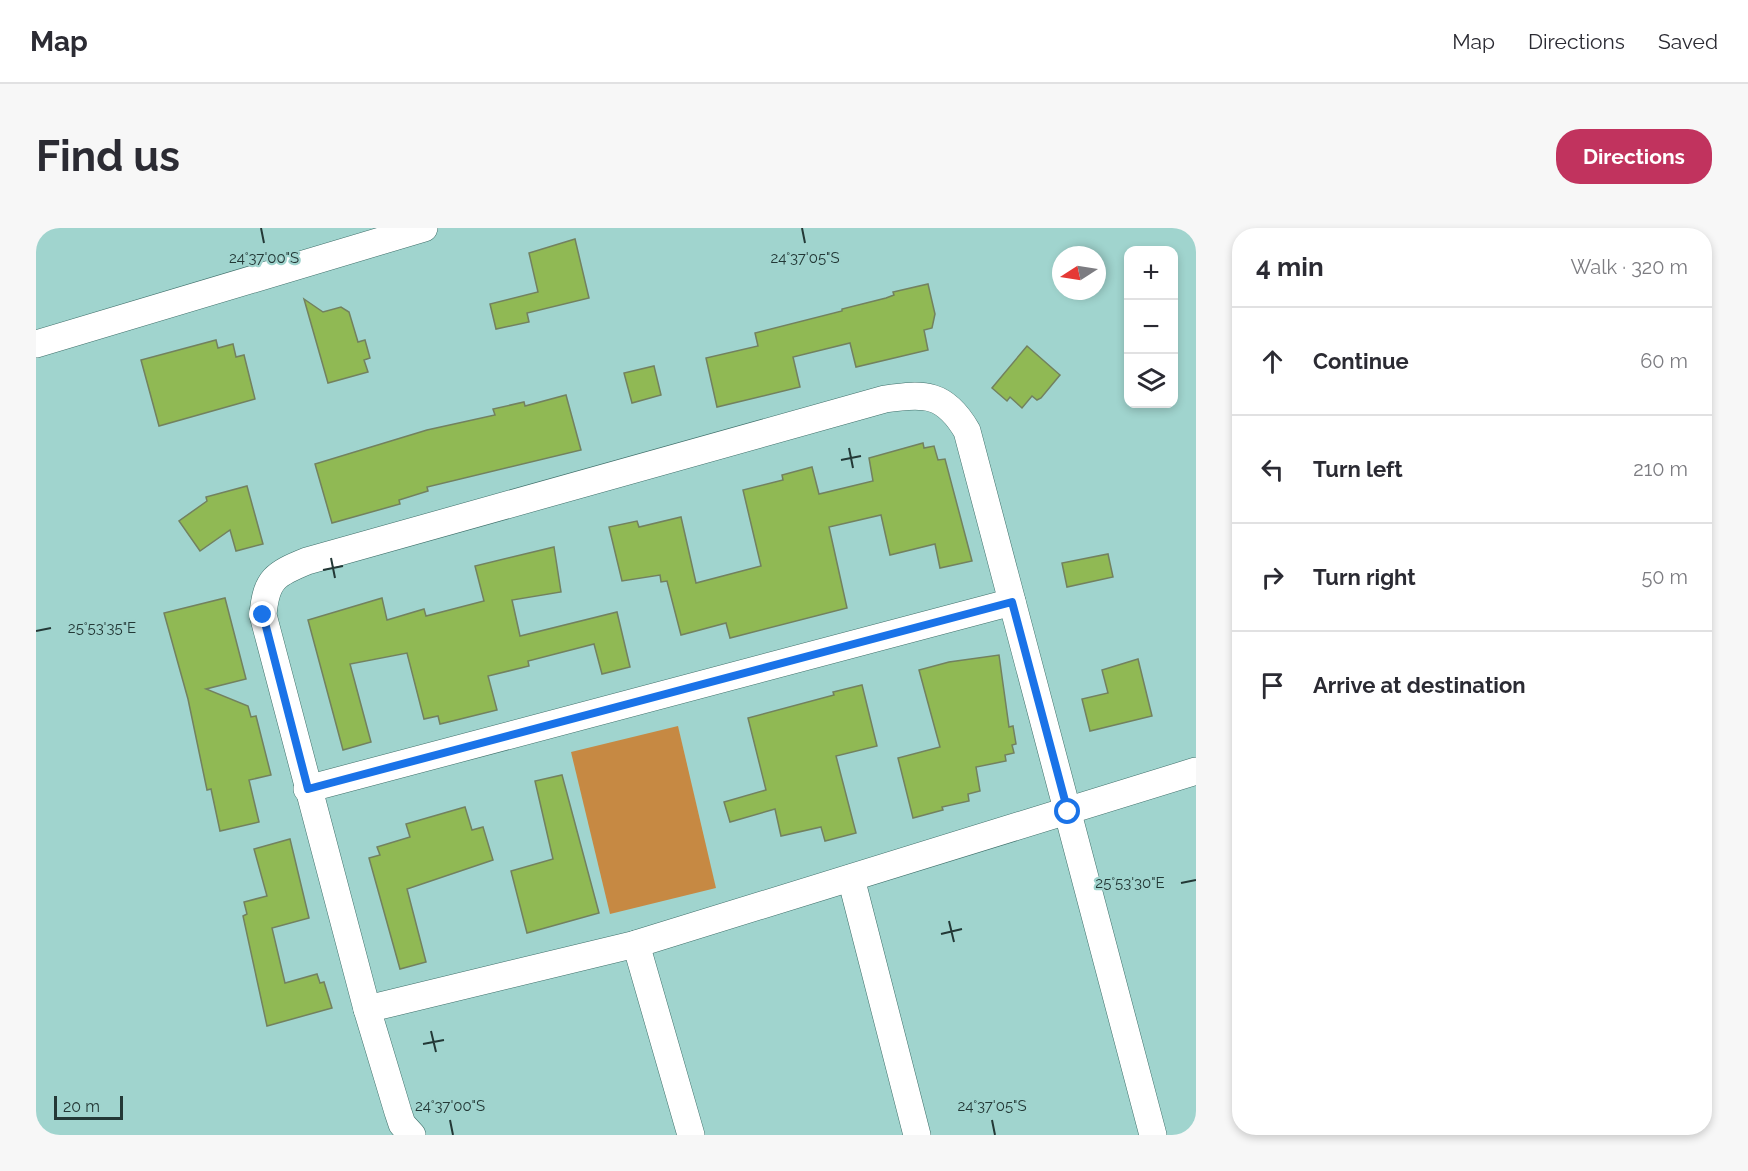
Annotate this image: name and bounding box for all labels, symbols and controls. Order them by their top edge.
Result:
text: Map [30,25,88,58]
text: Map [1452,29,1495,54]
text: Directions [1528,29,1625,54]
text: Saved [1658,29,1718,54]
button: Directions [1556,129,1712,184]
text: Find us [36,132,180,181]
north arrow [1052,246,1106,300]
map controls [1124,246,1178,408]
button: + [1124,246,1178,300]
text: 24°37'00"S [229,249,299,267]
text: 24°37'05"S [770,249,840,267]
text: 4 min [1256,252,1324,282]
text: Walk · 320 m [1570,255,1688,279]
button: − [1124,300,1178,354]
icon: ahead [1256,345,1289,378]
text: Continue [1313,348,1409,374]
text: 60 m [1640,349,1688,373]
button: layers [1124,354,1178,408]
icon: left [1256,453,1289,486]
text: Turn left [1313,456,1403,482]
text: 210 m [1633,457,1688,481]
icon: right [1256,561,1289,594]
text: Turn right [1313,564,1416,590]
text: 50 m [1641,565,1688,589]
route end [249,601,275,627]
text: 25°53'35"E [68,619,136,637]
icon: arrive [1256,669,1289,702]
text: Arrive at destination [1313,672,1526,698]
route start [1054,798,1080,824]
text: 25°53'30"E [1095,874,1165,892]
scale bar [54,1093,123,1120]
text: 20 m [63,1097,100,1116]
text: 24°37'00"S [415,1097,485,1115]
text: 24°37'05"S [957,1097,1027,1115]

